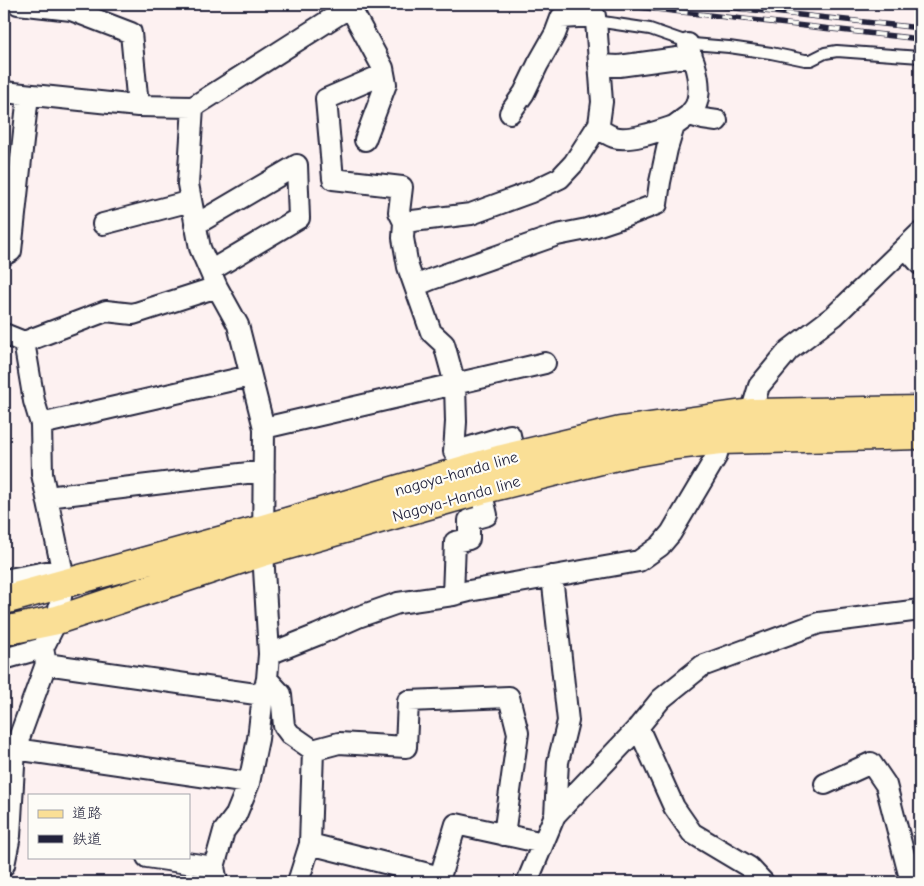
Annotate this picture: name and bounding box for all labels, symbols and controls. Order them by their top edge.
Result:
street label: nagoya-handa line [393,448,520,500]
street label: Nagoya-Handa line [390,472,522,526]
legend [28,794,190,858]
text: 道路 [72,804,102,822]
text: 鉄道 [72,830,102,848]

